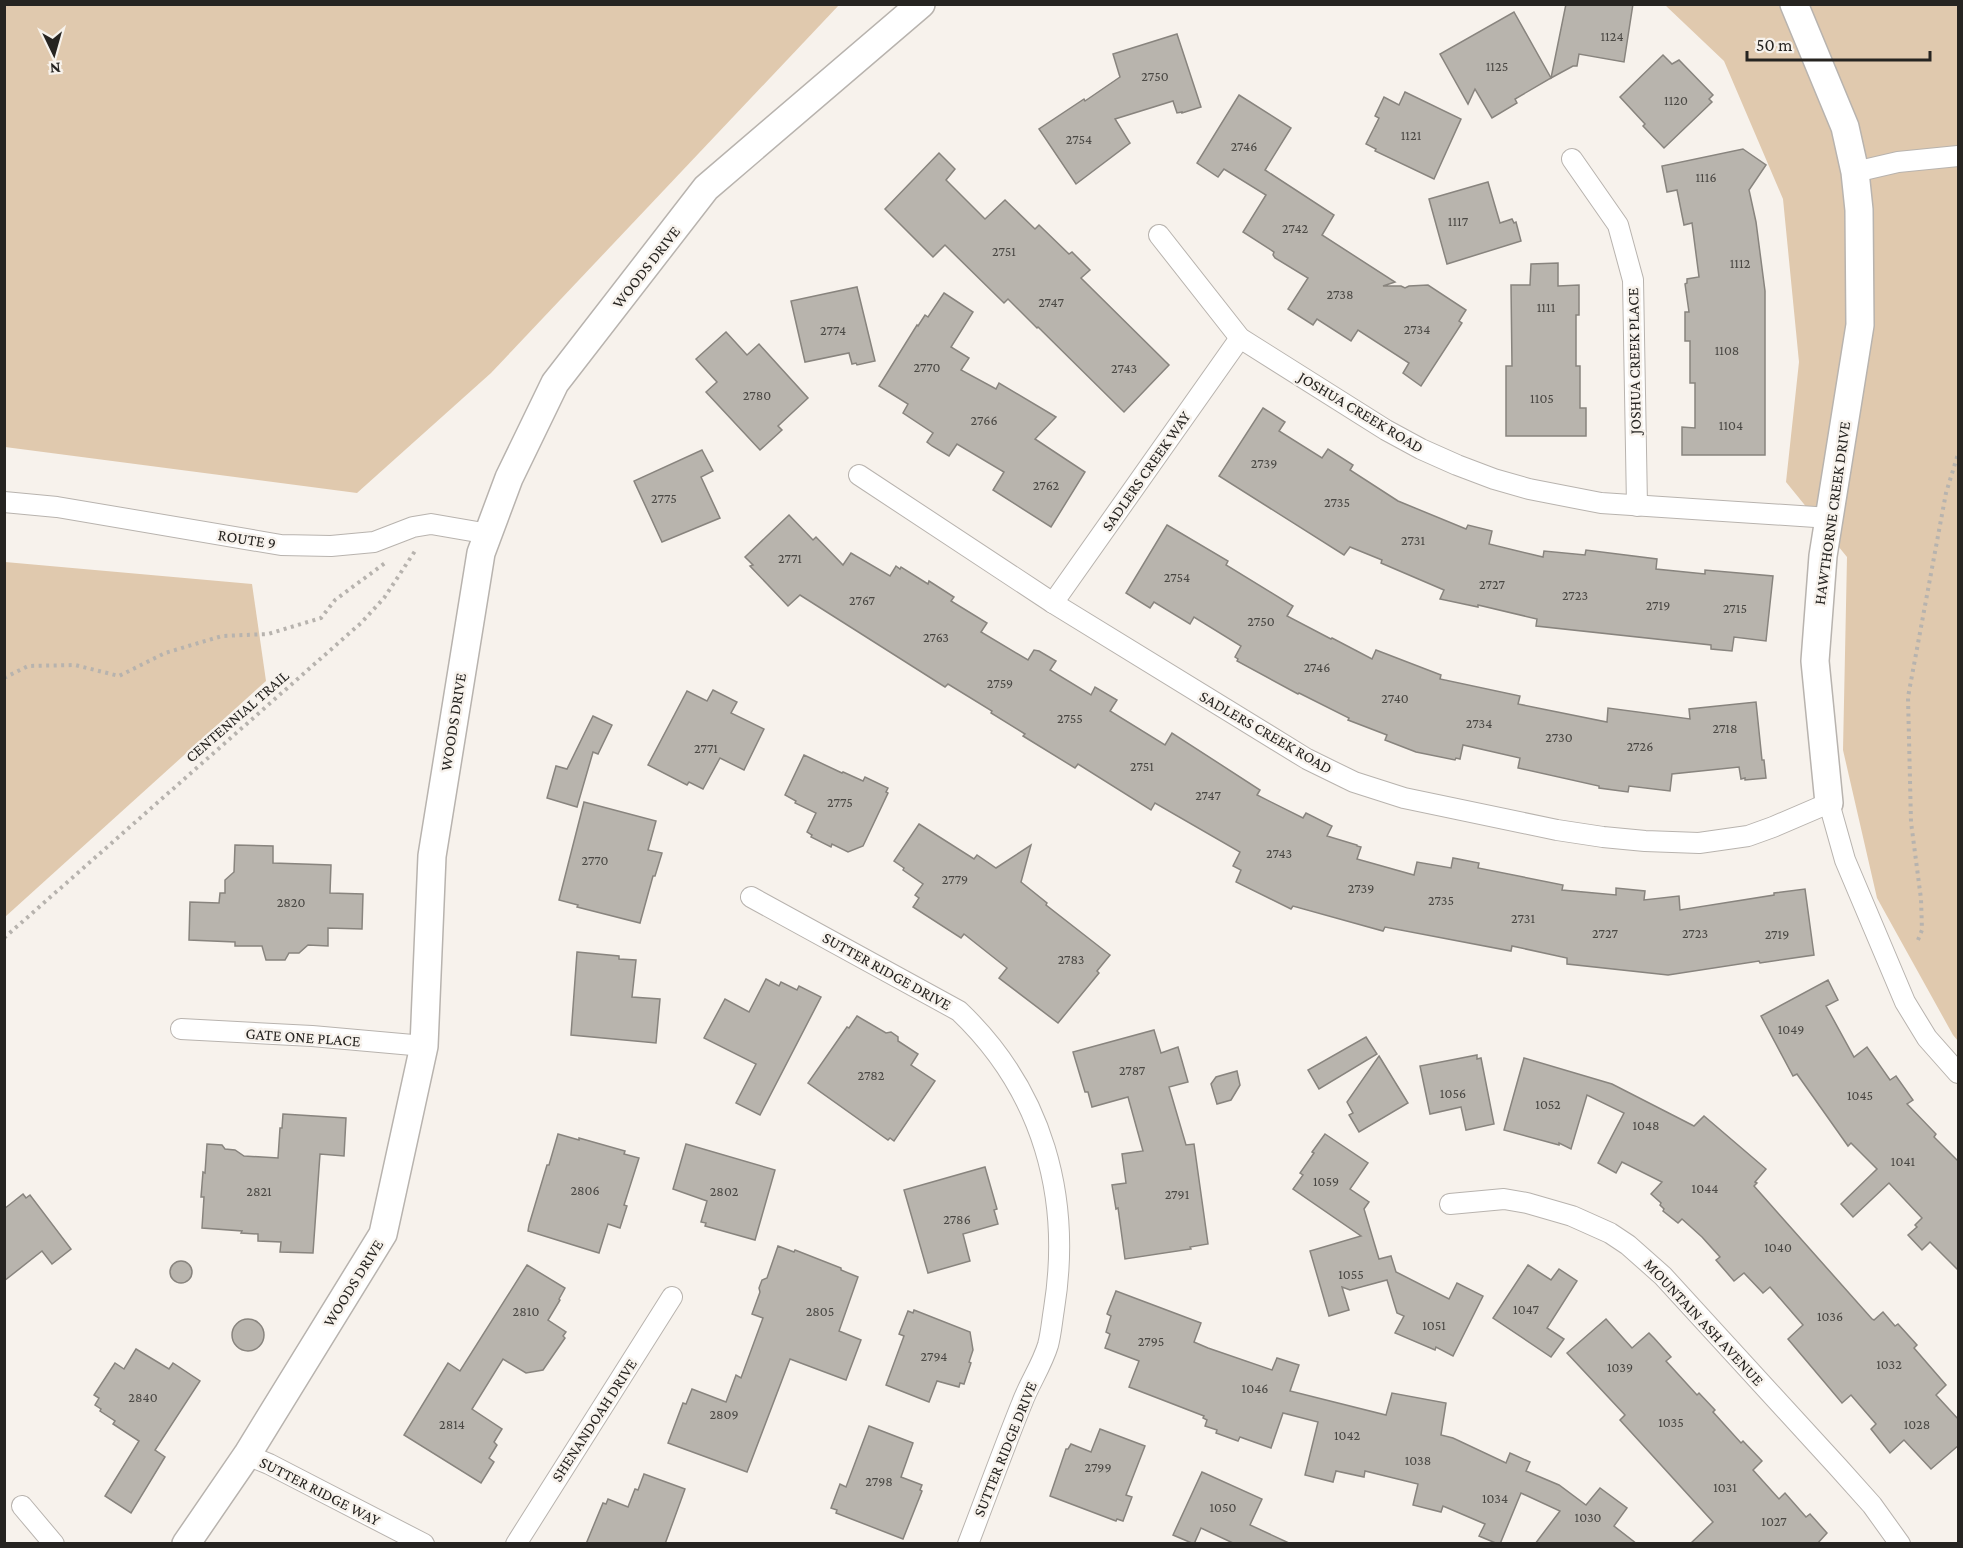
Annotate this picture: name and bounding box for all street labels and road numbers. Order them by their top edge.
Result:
street label: WOODS DRIVE [609,222,683,311]
street label: JOSHUA CREEK PLACE [1624,287,1645,437]
street label: JOSHUA CREEK ROAD [1293,367,1427,457]
street label: SADLERS CREEK WAY [1098,408,1194,534]
street label: HAWTHORNE CREEK DRIVE [1811,420,1853,606]
street label: ROUTE 9 [217,526,277,552]
street label: CENTENNIAL TRAIL [182,667,292,765]
street label: WOODS DRIVE [437,671,469,772]
street label: SADLERS CREEK ROAD [1197,687,1335,777]
street label: SUTTER RIDGE DRIVE [820,929,954,1014]
street label: GATE ONE PLACE [245,1025,361,1050]
street label: WOODS DRIVE [319,1236,387,1330]
street label: MOUNTAIN ASH AVENUE [1641,1255,1767,1389]
street label: SHENANDOAH DRIVE [548,1355,640,1485]
street label: SUTTER RIDGE DRIVE [970,1379,1040,1519]
street label: SUTTER RIDGE WAY [257,1453,384,1529]

